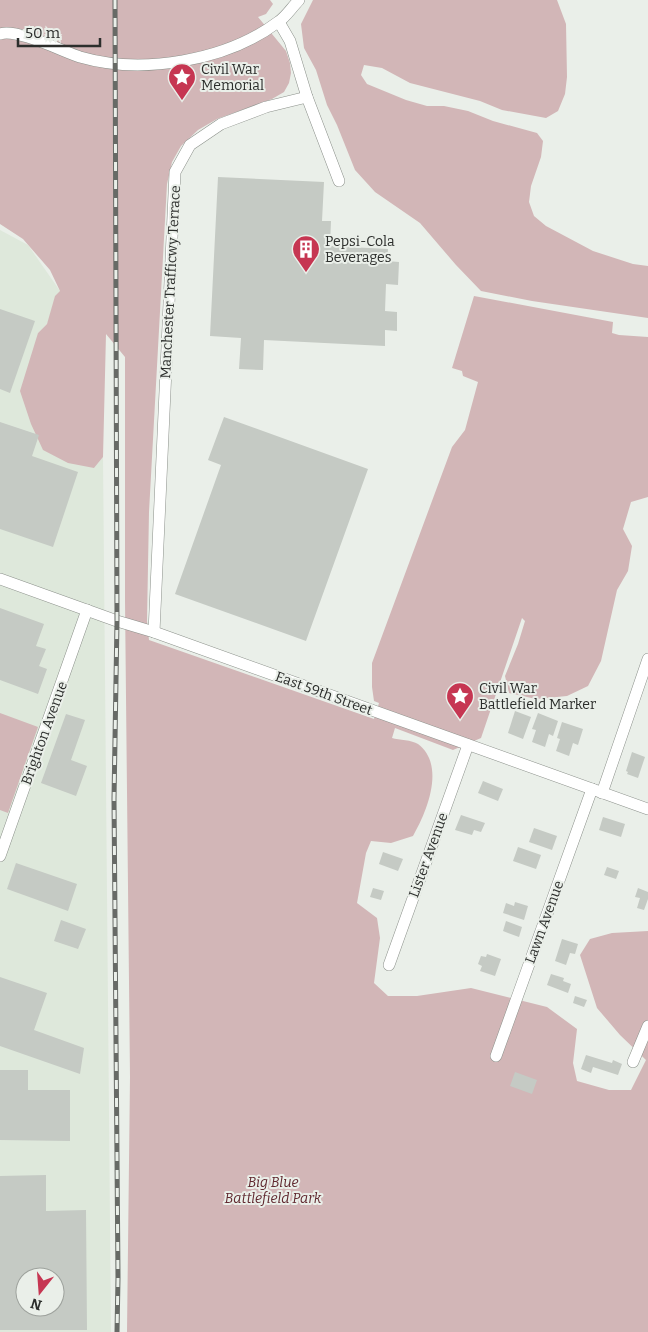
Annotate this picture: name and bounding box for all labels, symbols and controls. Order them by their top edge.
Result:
scale bar [18,15,100,47]
text: 50 m [25,24,61,42]
place label: Civil War Memorial [201,61,264,94]
place icon: Civil War Memorial [167,62,197,101]
street label: Manchester Trafficwy Terrace [157,185,184,379]
place label: Pepsi-Cola Beverages [325,233,395,266]
building icon: Pepsi-Cola Beverages [291,234,321,273]
street label: East 59th Street [273,668,375,719]
street label: Brighton Avenue [18,679,71,787]
place label: Civil War Battlefield Marker [479,680,596,713]
place icon: Civil War Battlefield Marker [445,681,475,720]
street label: Lister Avenue [405,810,452,900]
street label: Lawn Avenue [522,878,567,966]
park label: Big Blue Battlefield Park [225,1174,322,1207]
north arrow [15,1267,65,1317]
text: N [29,1294,44,1314]

